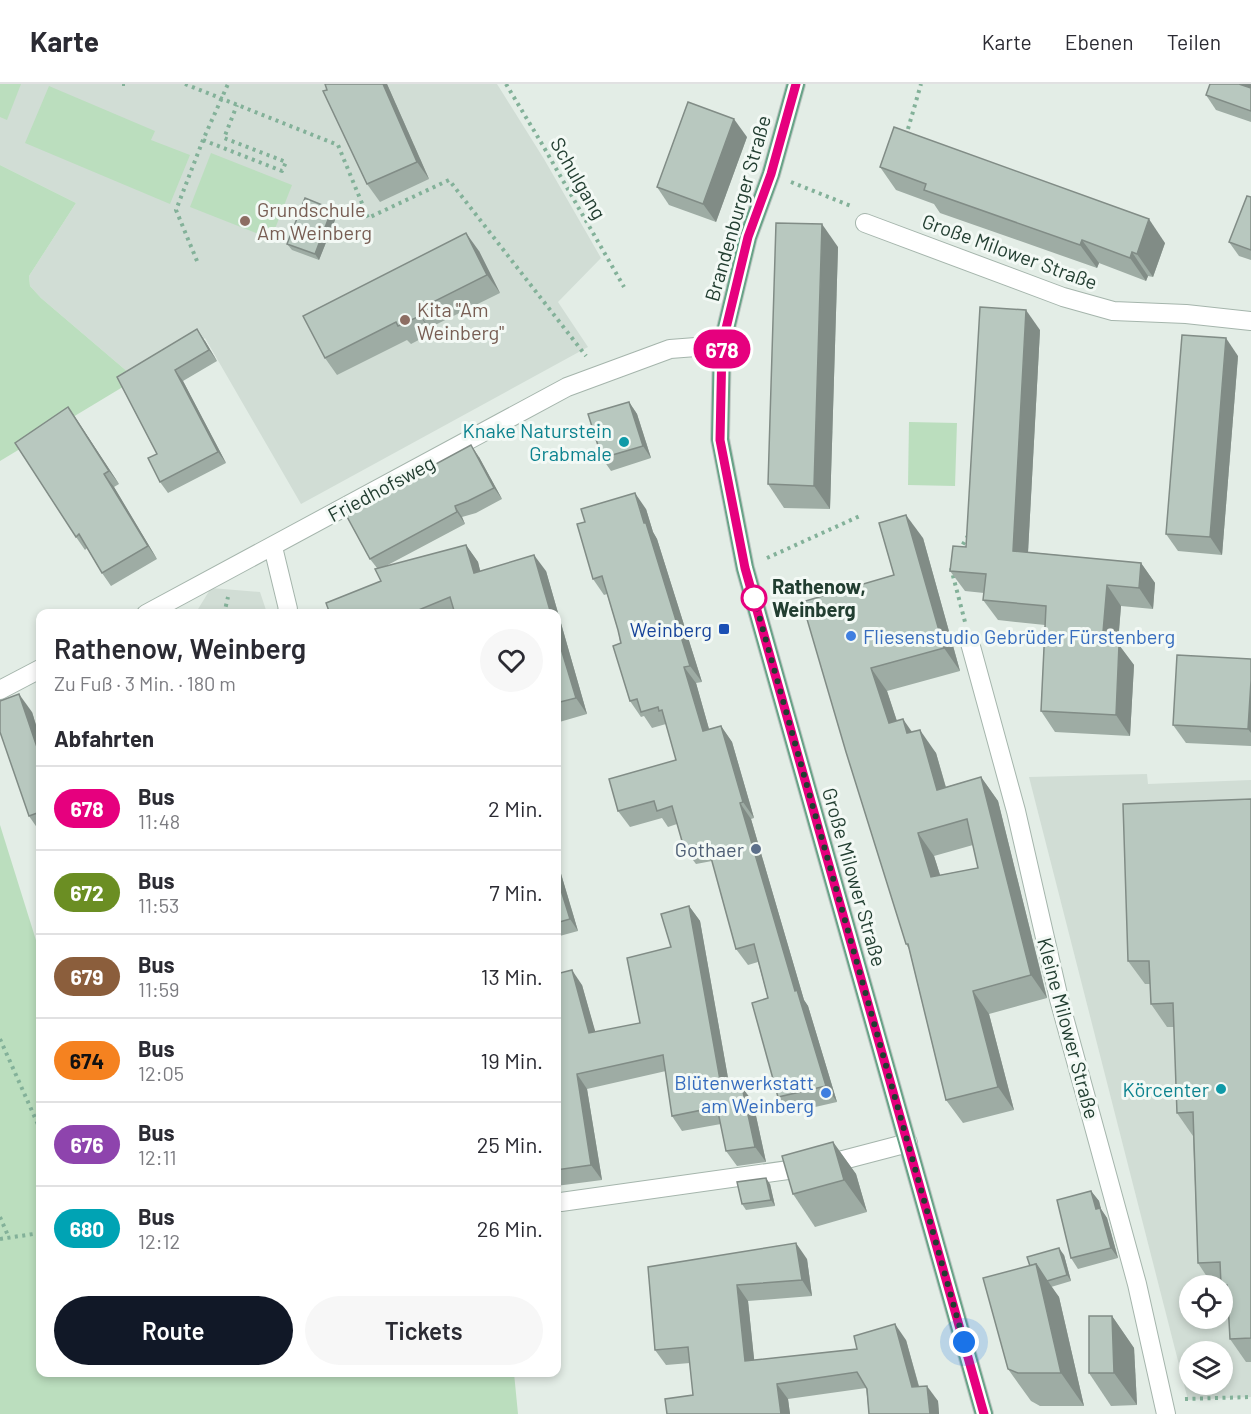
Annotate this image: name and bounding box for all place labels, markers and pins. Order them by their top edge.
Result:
place label: Grundschule Am Weinberg [257,197,372,244]
marker: Grundschule Am Weinberg [238,214,252,228]
place label: Kita "Am Weinberg" [417,297,504,344]
marker: Kita "Am Weinberg" [398,313,412,327]
place label: Knake Naturstein Grabmale [462,418,612,465]
marker: Knake Naturstein Grabmale [617,435,631,449]
place label: Rathenow, Weinberg [772,574,866,621]
marker: Rathenow, Weinberg [741,585,767,611]
place label: Weinberg [630,617,712,641]
marker: Weinberg [717,622,731,636]
place label: Fliesenstudio Gebrüder Fürstenberg [863,624,1175,648]
marker: Fliesenstudio Gebrüder Fürstenberg [844,629,858,643]
place label: Gothaer [675,837,744,861]
marker: Gothaer [749,842,763,856]
place label: Blütenwerkstatt am Weinberg [674,1070,814,1117]
place label: Körcenter [1122,1077,1209,1101]
marker: Körcenter [1214,1082,1228,1096]
marker: Blütenwerkstatt am Weinberg [819,1086,833,1100]

